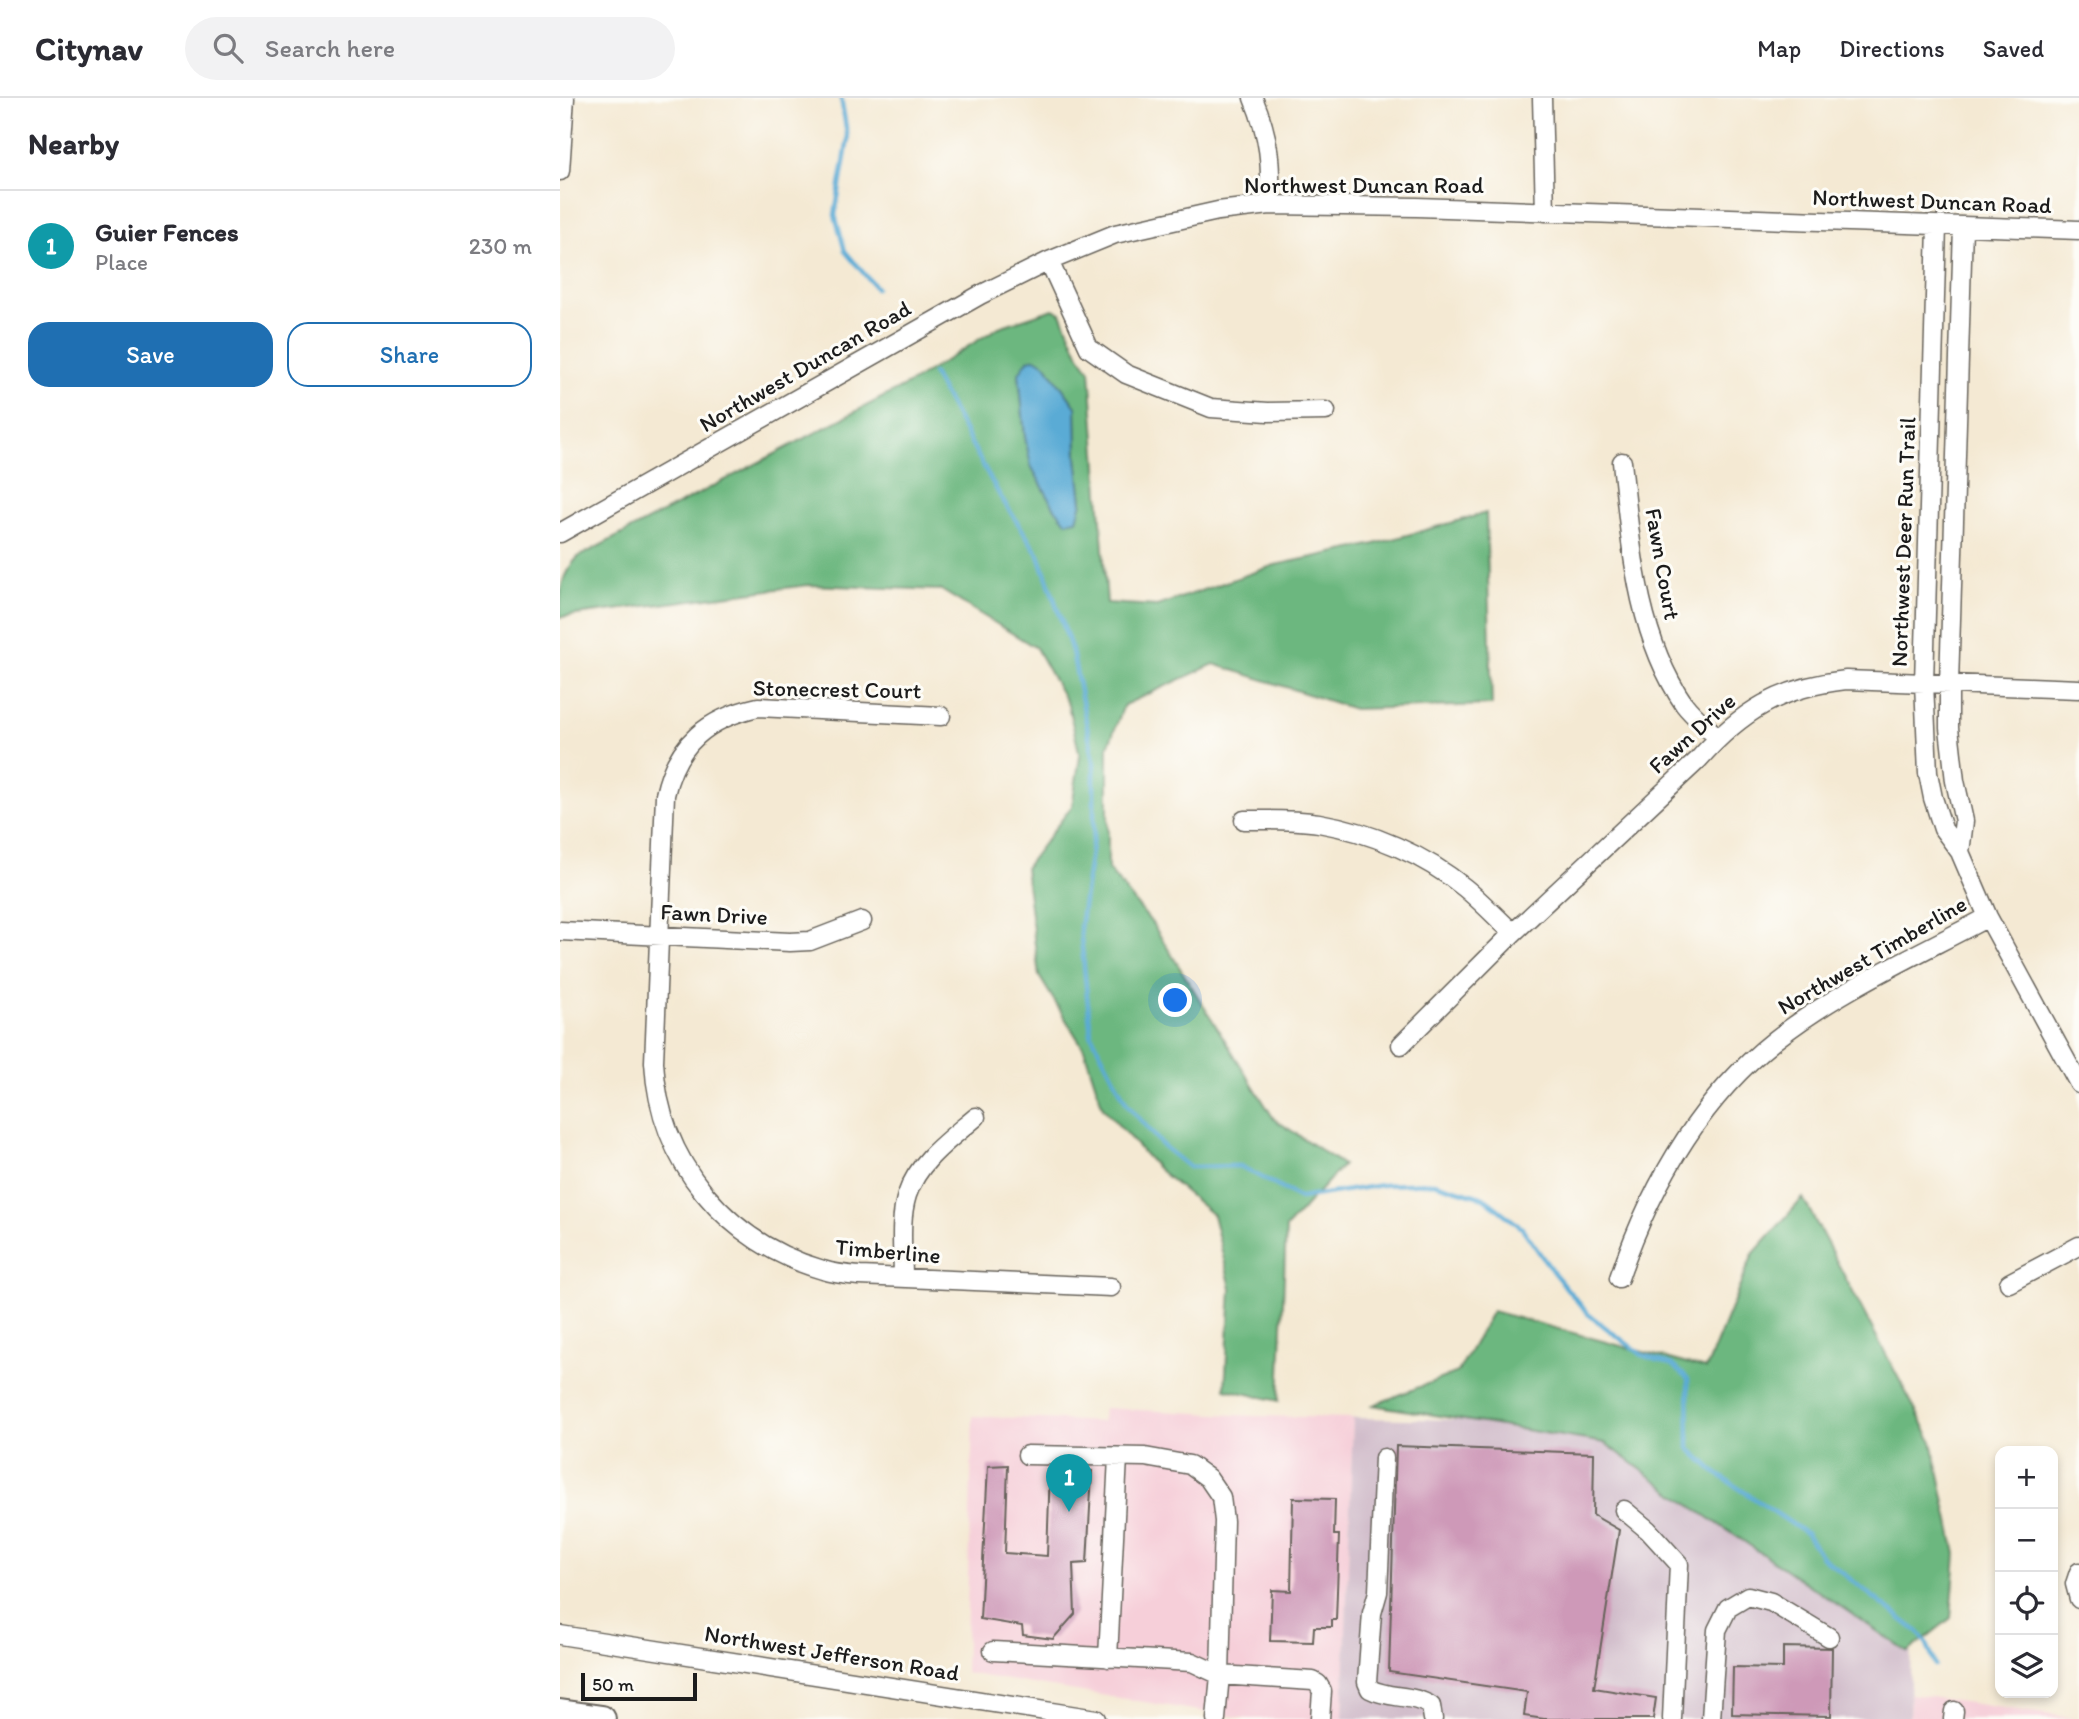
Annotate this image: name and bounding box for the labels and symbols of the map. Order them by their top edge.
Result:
street label: Northwest Duncan Road [1244,171,1484,199]
street label: Northwest Duncan Road [1812,183,2053,219]
street label: Northwest Duncan Road [694,294,916,438]
street label: Northwest Deer Run Trail [1885,416,1921,667]
street label: Fawn Court [1639,506,1687,622]
street label: Stonecrest Court [753,674,922,704]
street label: Fawn Drive [1643,687,1741,779]
street label: Northwest Timberline [1772,889,1972,1021]
street label: Fawn Drive [660,897,768,931]
your location [1158,983,1192,1017]
street label: Timberline [834,1232,942,1270]
pin: 1 [1046,1454,1092,1512]
street label: Northwest Jefferson Road [703,1619,962,1687]
scale bar [581,1670,696,1702]

